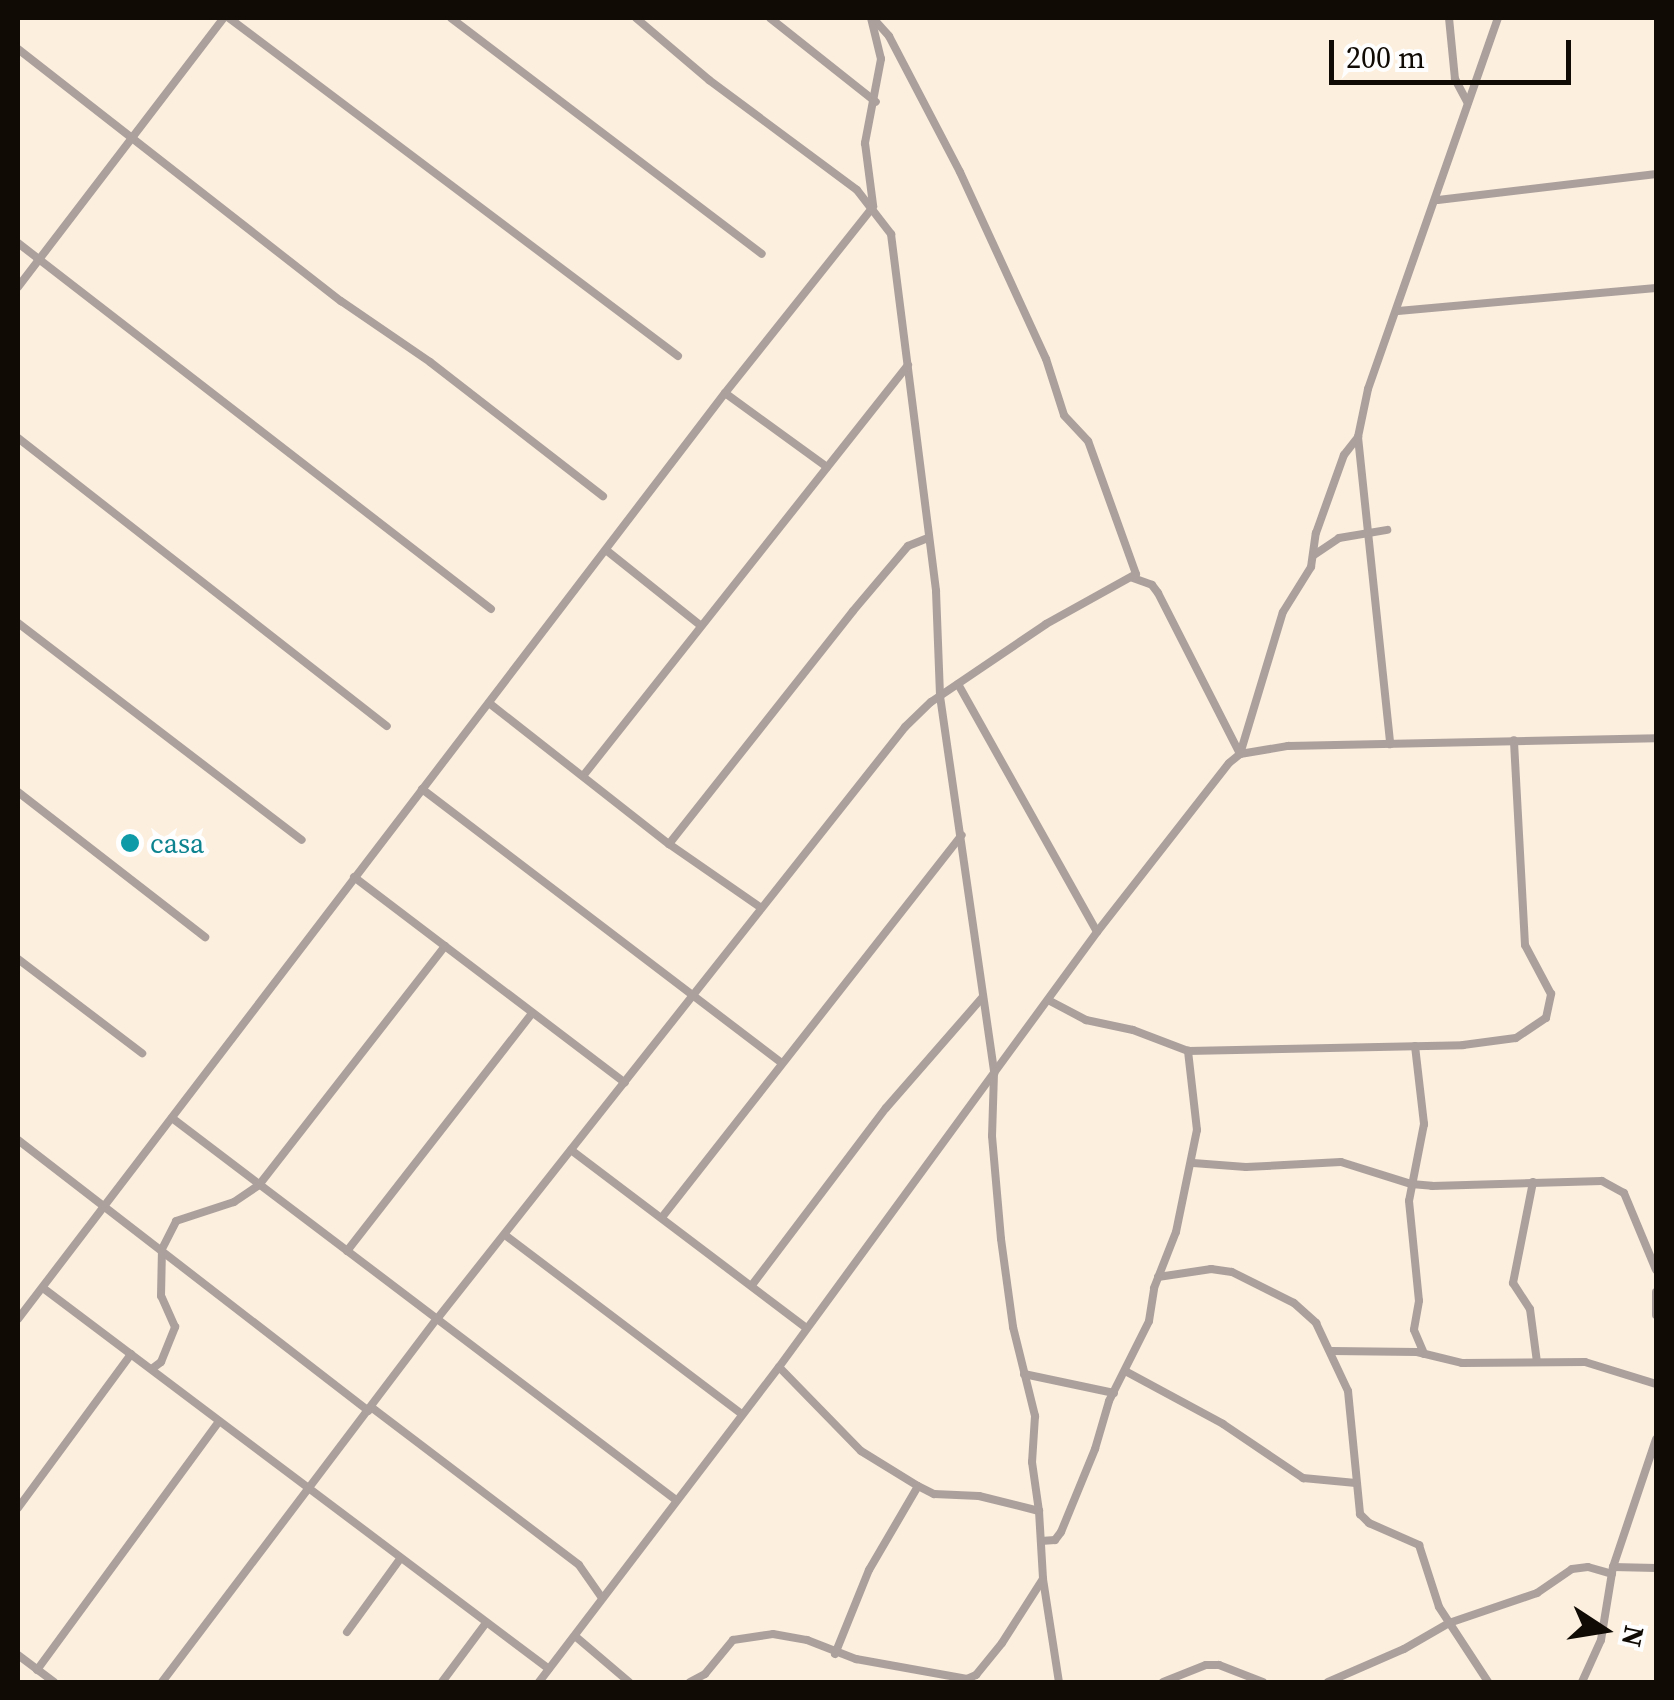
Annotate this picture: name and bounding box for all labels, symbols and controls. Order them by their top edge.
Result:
scale bar [1334,20,1576,82]
text: 200 m [1346,37,1425,78]
place label: casa [150,826,204,860]
marker: casa [119,832,141,854]
north arrow [1554,1580,1654,1680]
text: N [1613,1622,1654,1650]

